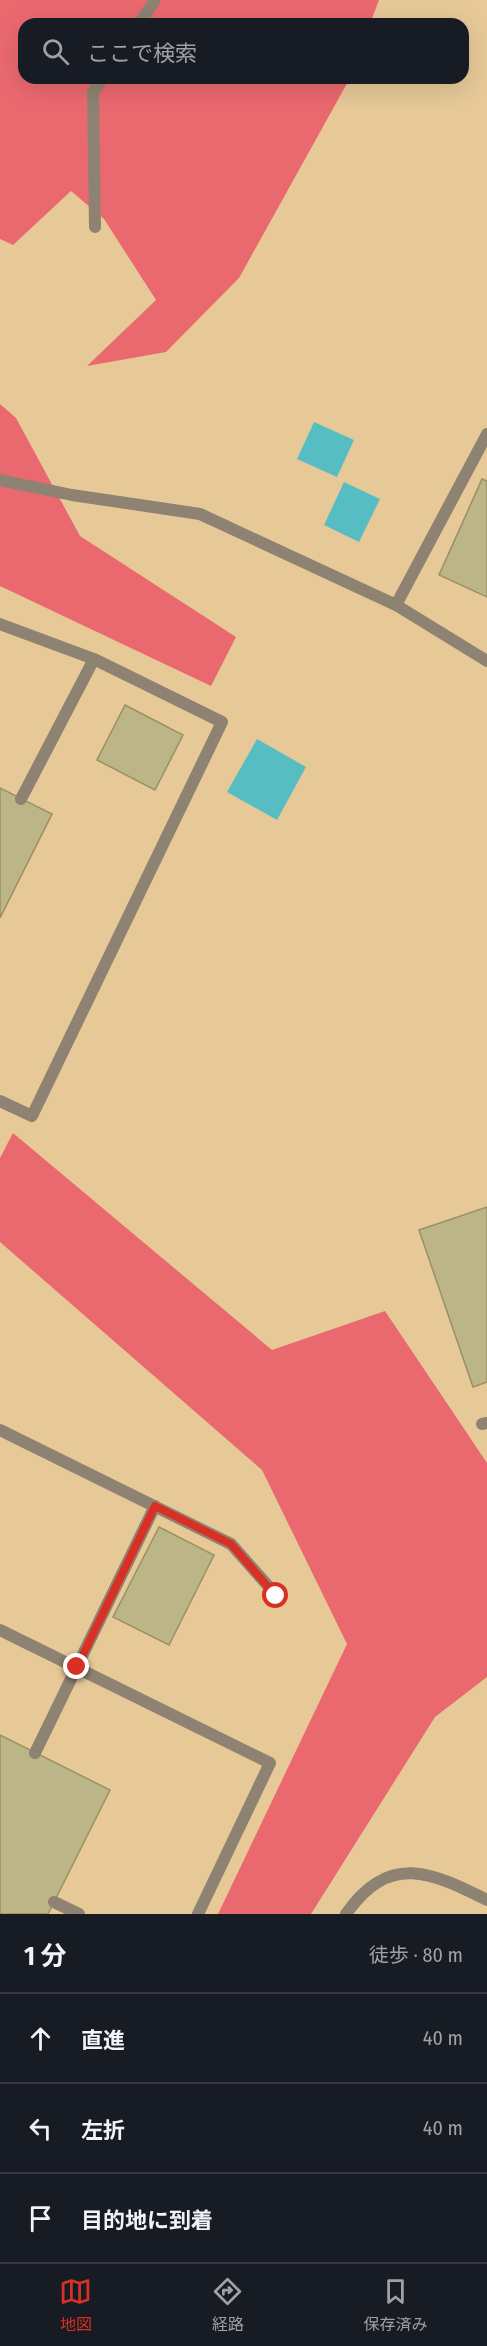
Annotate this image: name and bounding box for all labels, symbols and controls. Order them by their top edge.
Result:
search box [18,18,469,84]
icon: search [39,35,72,68]
text: ここで検索 [87,40,197,67]
route start [262,1582,288,1608]
route end [63,1653,89,1679]
text: 1 分 [24,1941,66,1972]
text: 徒歩 · 80 m [369,1943,463,1967]
icon: ahead [24,2022,57,2055]
text: 40 m [423,2026,463,2050]
text: 直進 [81,2027,125,2054]
icon: left [24,2112,57,2145]
text: 40 m [423,2116,463,2140]
text: 左折 [81,2117,125,2144]
icon: arrive [24,2202,57,2235]
text: 目的地に到着 [81,2207,213,2234]
tab: 地図 [59,2275,92,2335]
tab: 経路 [211,2275,244,2335]
tab: 保存済み [363,2275,427,2335]

